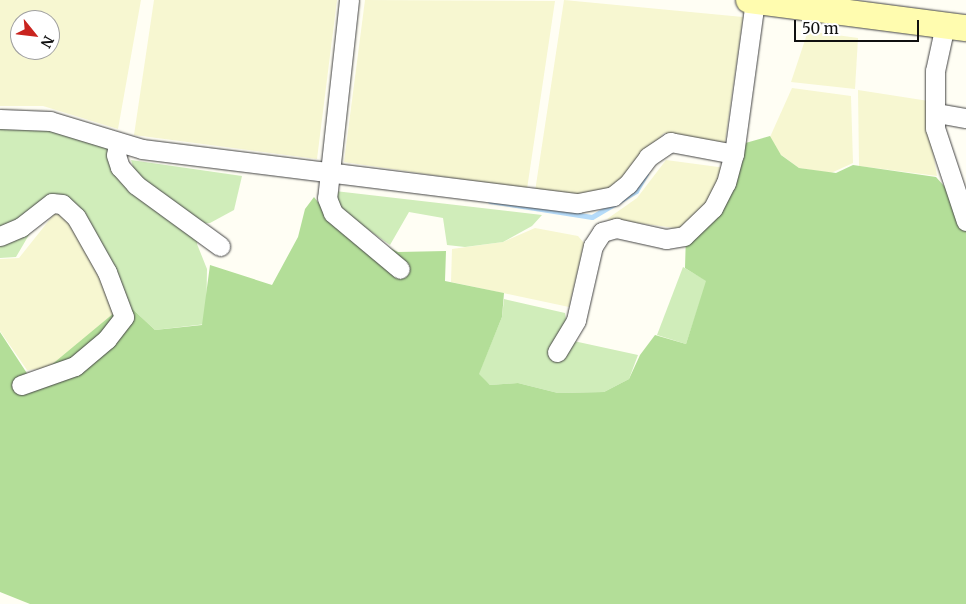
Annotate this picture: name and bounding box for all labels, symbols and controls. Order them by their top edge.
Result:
north arrow [10,10,60,60]
scale bar [796,10,921,42]
text: 50 m [802,19,839,38]
text: N [37,33,58,51]

